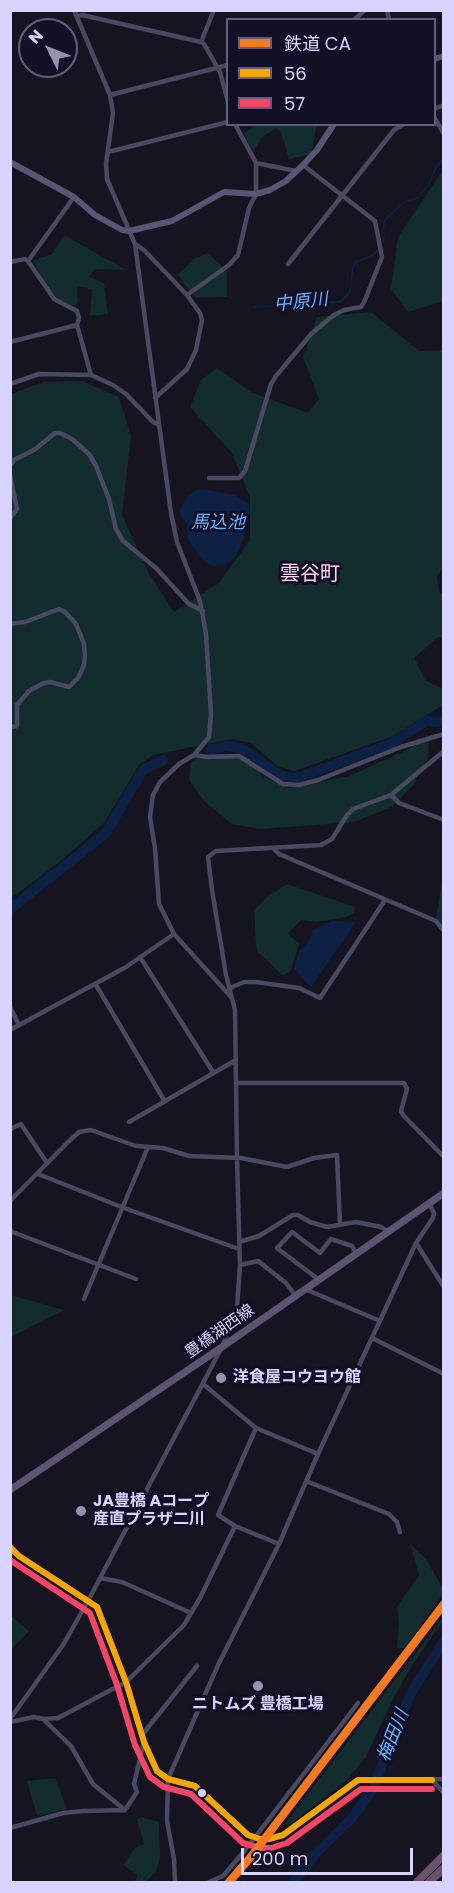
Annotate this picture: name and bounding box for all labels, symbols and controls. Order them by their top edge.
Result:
north arrow [18,18,78,78]
legend [226,18,436,126]
text: N [23,25,48,49]
text: 鉄道 CA [284,31,351,56]
text: 56 [284,61,307,86]
text: 57 [284,91,305,116]
water label: 中原川 [273,289,329,317]
water label: 馬込池 [191,512,245,534]
district label: 雲谷町 [280,563,340,587]
street label: 豊橋湖西線 [182,1301,258,1363]
place label: 洋食屋コウヨウ館 [233,1368,361,1388]
marker: 洋食屋コウヨウ館 [214,1371,228,1385]
place label: JA豊橋 Aコープ 産直プラザ二川 [93,1492,209,1530]
marker: JA豊橋 Aコープ 産直プラザ二川 [74,1504,88,1518]
marker: ニトムズ 豊橋工場 [251,1679,265,1693]
place label: ニトムズ 豊橋工場 [192,1695,324,1715]
water label: 梅田川 [374,1707,414,1765]
unlabelled marker [196,1787,208,1799]
scale bar [244,1836,416,1874]
text: 200 m [252,1846,308,1871]

